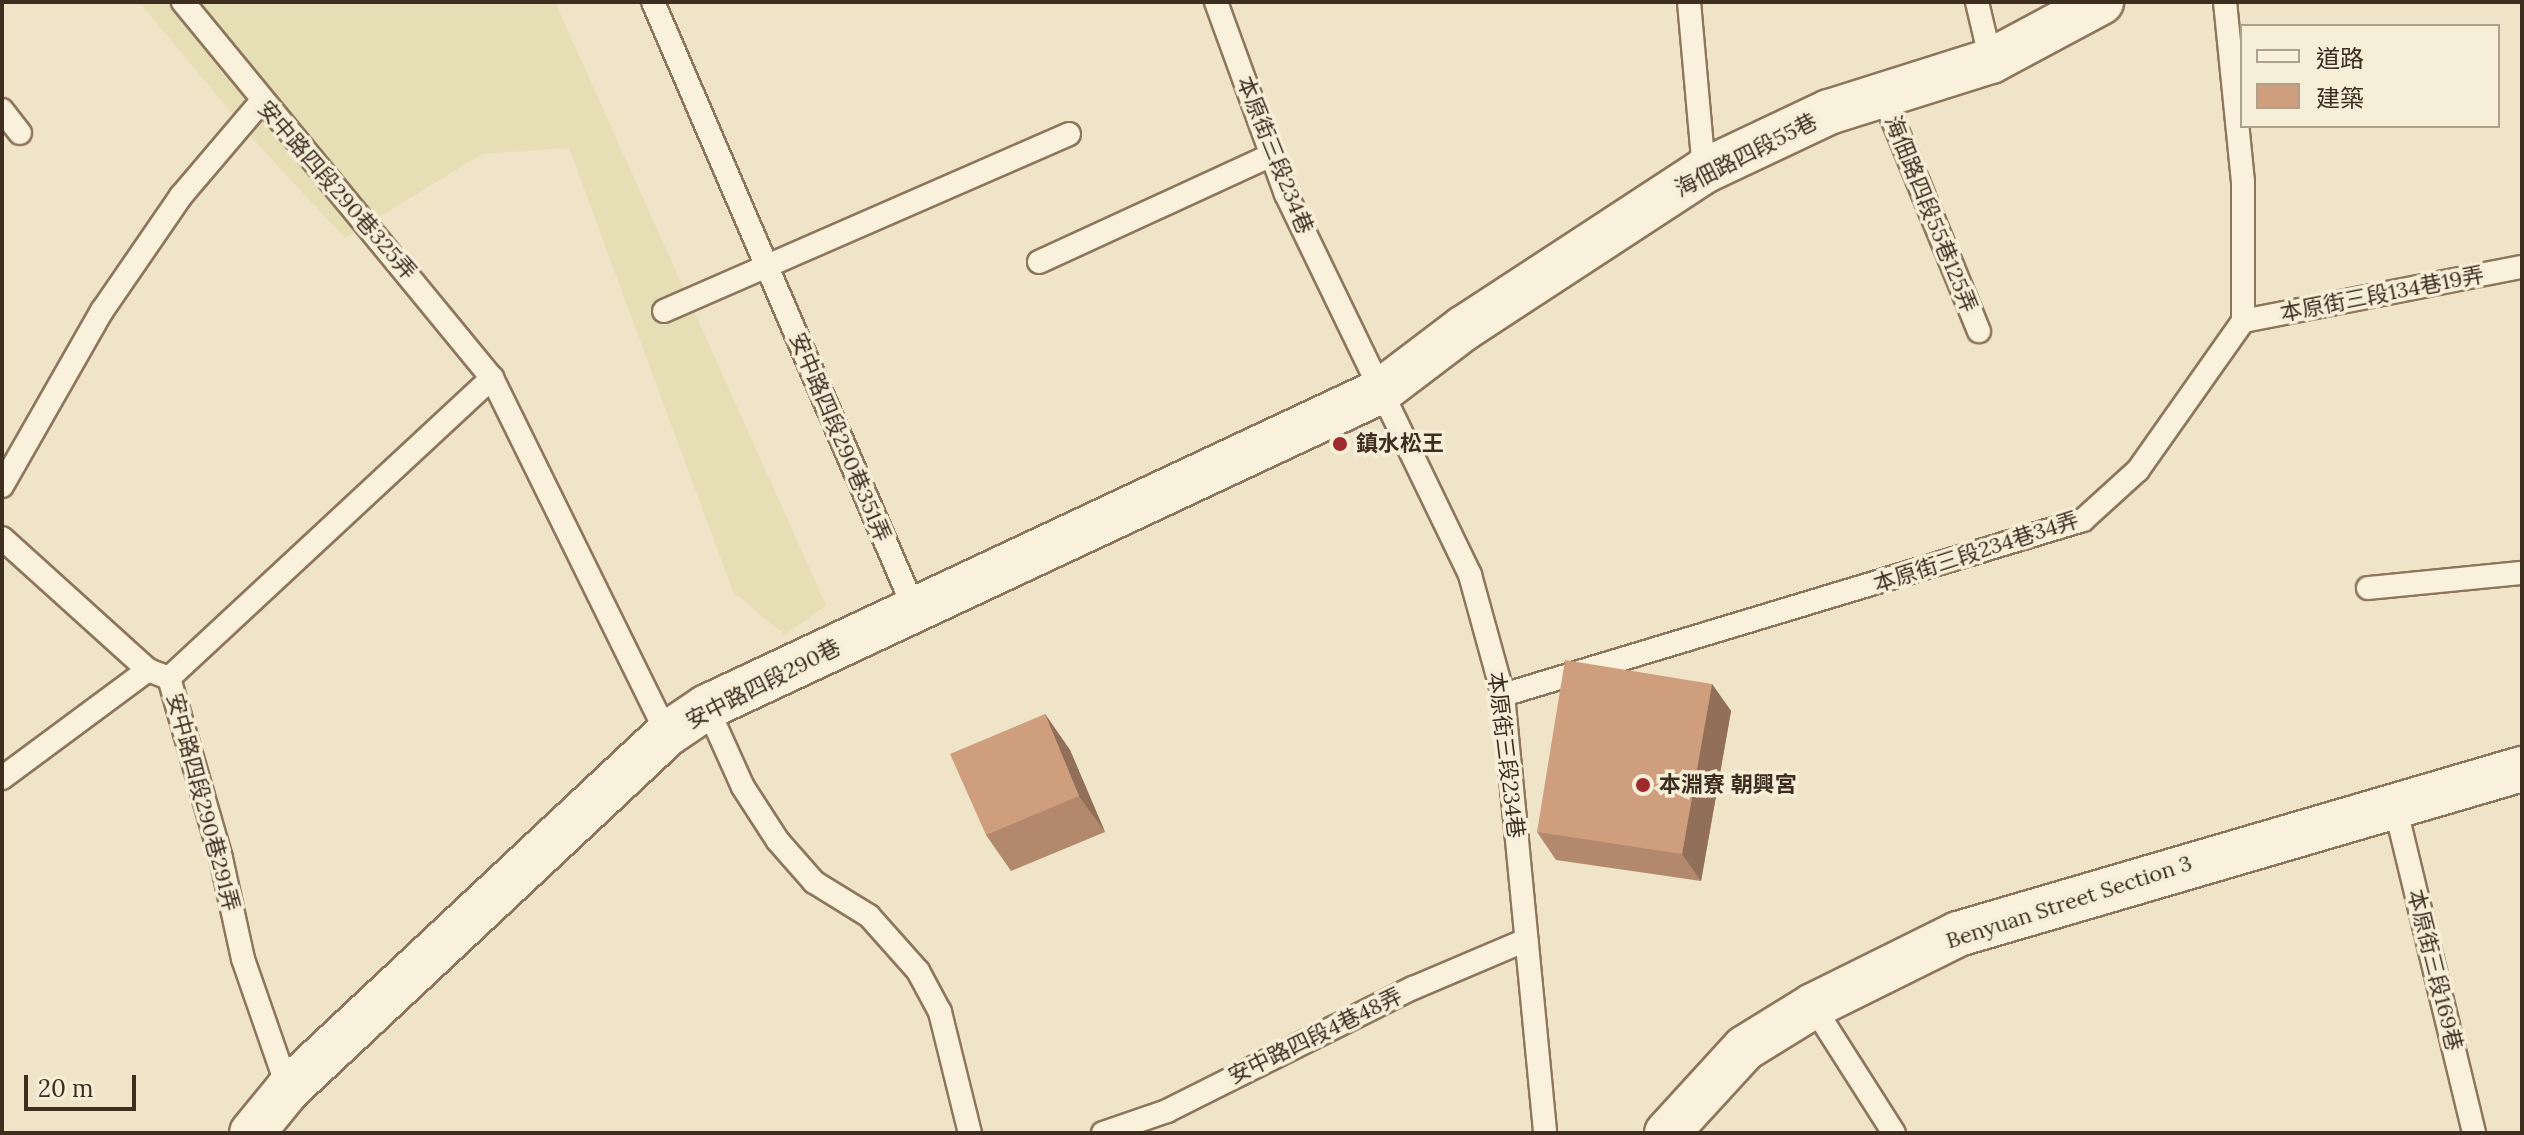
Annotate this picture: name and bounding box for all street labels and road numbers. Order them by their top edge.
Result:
street label: 本原街三段234巷 [1231,72,1319,238]
street label: 安中路四段290巷325弄 [252,95,422,285]
street label: 海佃路四段55巷 [1671,108,1821,202]
street label: 海佃路四段55巷125弄 [1879,112,1983,316]
street label: 本原街三段134巷19弄 [2278,261,2486,327]
street label: 安中路四段290巷351弄 [784,329,896,545]
street label: 本原街三段234巷34弄 [1870,506,2082,598]
street label: 安中路四段290巷 [681,634,845,734]
street label: 本原街三段234巷 [1483,670,1529,840]
street label: 安中路四段290巷291弄 [161,690,245,914]
street label: Benyuan Street Section 3 [1943,850,2195,954]
street label: 本原街三段169巷 [2402,887,2468,1053]
street label: 安中路四段4巷48弄 [1224,982,1406,1090]

